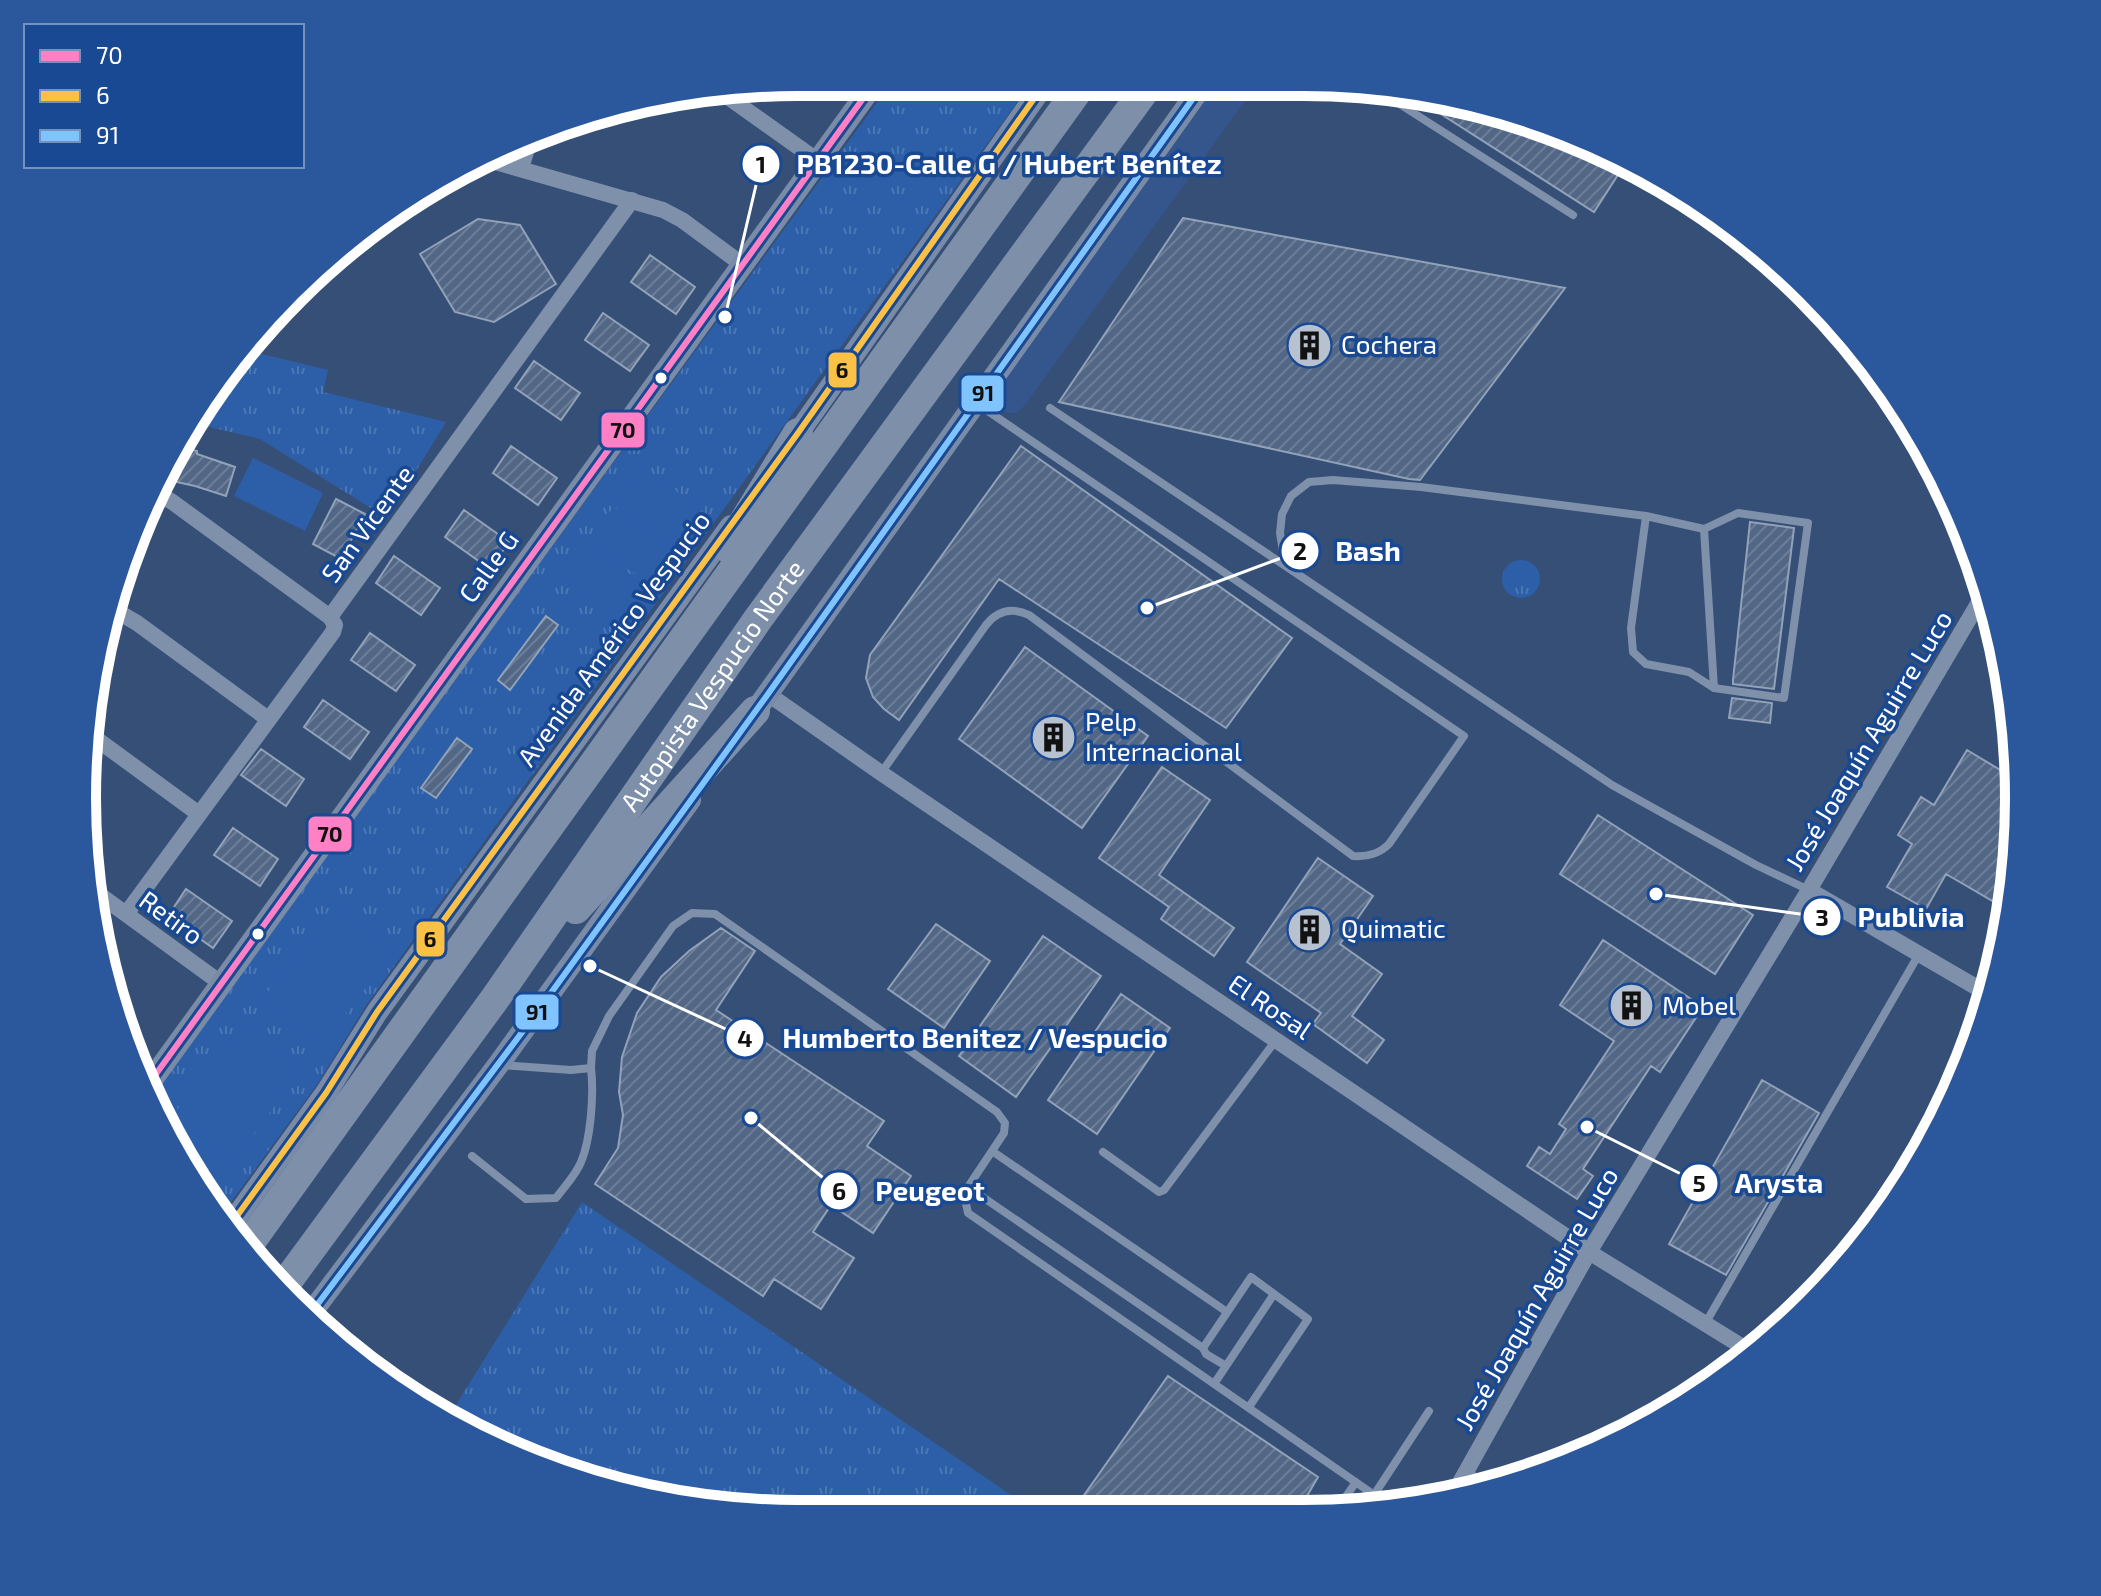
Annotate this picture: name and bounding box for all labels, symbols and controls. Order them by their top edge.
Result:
legend [24,24,304,168]
text: 70 [96,40,123,69]
text: 6 [96,80,110,109]
text: 91 [96,120,119,149]
callout: PB1230-Calle G / Hubert Benítez [741,138,1238,190]
text: PB1230-Calle G / Hubert Benítez [796,146,1222,180]
text: 1 [756,149,766,178]
building icon: Cochera [1286,321,1334,369]
place label: Cochera [1341,328,1437,359]
line badge: 6 [827,351,858,389]
text: 6 [836,356,849,382]
unlabelled marker [653,370,669,386]
line badge: 91 [960,374,1005,413]
text: 91 [972,379,994,405]
line badge: 70 [600,411,646,449]
text: 70 [610,416,636,442]
street label: San Vicente [314,459,420,588]
street label: Avenida Américo Vespucio [510,505,716,772]
street label: Calle G [452,524,524,608]
callout: Bash [1280,525,1417,577]
text: Bash [1335,533,1401,567]
text: 2 [1293,536,1307,565]
street label: Autopista Vespucio Norte [613,553,810,816]
street label: José Joaquín Aguirre Luco [1778,605,1958,876]
place label: Pelp Internacional [1085,705,1242,766]
building icon: Pelp Internacional [1030,713,1078,761]
line badge: 70 [307,815,353,853]
text: 70 [317,820,343,846]
street label: Retiro [134,883,210,950]
callout: Publivia [1802,891,1981,943]
text: Publivia [1858,899,1965,933]
text: 3 [1815,902,1829,931]
building icon: Quimatic [1286,905,1334,953]
place label: Quimatic [1341,912,1446,943]
line badge: 6 [415,920,446,958]
text: 6 [424,925,437,951]
unlabelled marker [250,926,266,942]
street label: El Rosal [1223,967,1318,1045]
building icon: Mobel [1607,982,1655,1030]
place label: Mobel [1662,989,1736,1020]
line badge: 91 [514,993,560,1031]
text: 91 [526,998,548,1024]
callout: Humberto Benitez / Vespucio [725,1012,1184,1064]
text: Humberto Benitez / Vespucio [782,1020,1168,1054]
text: 4 [737,1023,753,1052]
callout: Arysta [1679,1157,1839,1209]
street label: José Joaquín Aguirre Luco [1448,1161,1624,1435]
callout: Peugeot [819,1165,1000,1217]
text: Arysta [1735,1165,1823,1199]
text: 5 [1692,1168,1706,1197]
text: Peugeot [875,1173,985,1207]
text: 6 [832,1176,846,1205]

